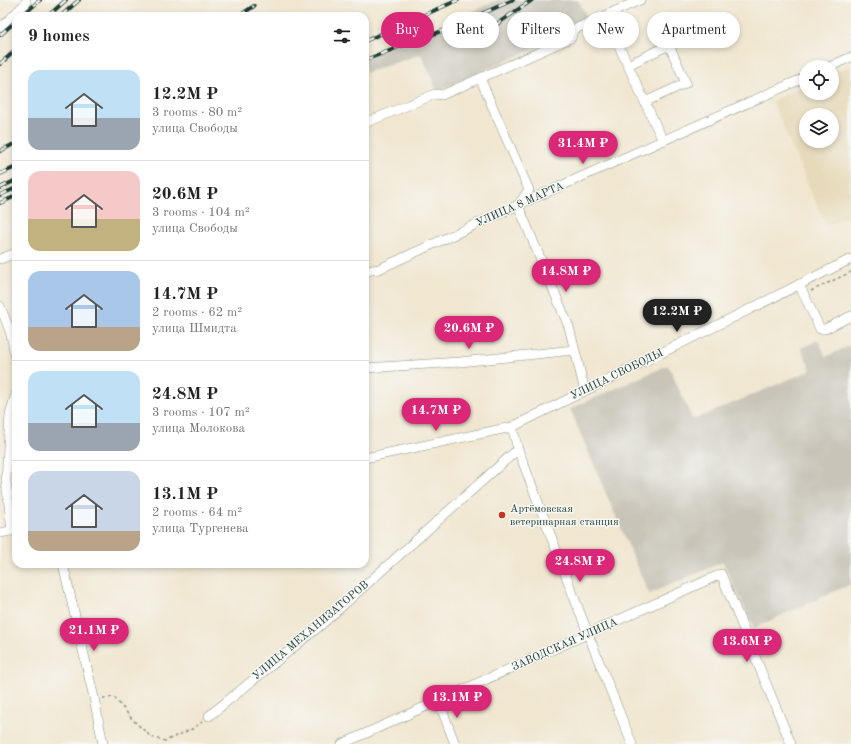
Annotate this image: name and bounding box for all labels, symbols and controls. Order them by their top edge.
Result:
chip: Buy [381,12,434,48]
chip: Rent [442,12,499,48]
chip: Filters [507,12,575,48]
chip: New [583,12,639,48]
chip: Apartment [647,12,740,48]
icon: filters [331,25,353,47]
text: 9 homes [28,28,90,45]
map controls [799,60,839,148]
button: locate [799,60,839,100]
icon: home [60,86,108,134]
text: 12.2M ₽ [152,86,218,103]
text: 3 rooms · 80 m² [152,106,242,119]
button: layers [799,108,839,148]
text: улица Свободы [152,122,238,135]
pin: 31.4M ₽ [546,131,620,165]
text: 31.4M ₽ [558,137,608,150]
street label: УЛИЦА 8 МАРТА [474,180,566,229]
text: 20.6M ₽ [152,186,218,203]
icon: home [60,187,108,235]
text: 3 rooms · 104 m² [152,206,250,219]
text: улица Свободы [152,222,238,235]
pin: 14.8M ₽ [529,259,603,293]
text: 14.8M ₽ [541,265,591,278]
text: 14.7M ₽ [152,286,218,303]
icon: home [60,287,108,335]
pin: 12.2M ₽ [640,299,714,333]
text: 12.2M ₽ [652,305,702,318]
text: 2 rooms · 62 m² [152,306,242,319]
pin: 20.6M ₽ [432,316,506,350]
text: улица Шмидта [152,322,237,335]
text: 20.6M ₽ [444,322,494,335]
street label: УЛИЦА СВОБОДЫ [569,348,665,402]
text: 24.8M ₽ [152,386,218,403]
icon: home [60,387,108,435]
pin: 14.7M ₽ [399,398,473,432]
text: 14.7M ₽ [411,404,461,417]
text: 3 rooms · 107 m² [152,406,250,419]
text: улица Молокова [152,422,245,435]
text: 13.1M ₽ [152,486,218,503]
icon: home [60,487,108,535]
place label: Артёмовская ветеринарная станция [510,504,619,528]
text: 2 rooms · 64 m² [152,506,242,519]
marker: Артёмовская ветеринарная станция [497,510,507,520]
text: улица Тургенева [152,522,249,535]
pin: 24.8M ₽ [543,549,617,583]
text: 24.8M ₽ [555,555,605,568]
street label: УЛИЦА МЕХАНИЗАТОРОВ [251,579,371,683]
street label: ЗАВОДСКАЯ УЛИЦА [511,616,620,673]
pin: 21.1M ₽ [57,618,131,652]
text: 21.1M ₽ [69,624,119,637]
pin: 13.6M ₽ [710,629,784,663]
text: 13.6M ₽ [722,635,772,648]
pin: 13.1M ₽ [420,685,494,719]
text: 13.1M ₽ [432,691,482,704]

